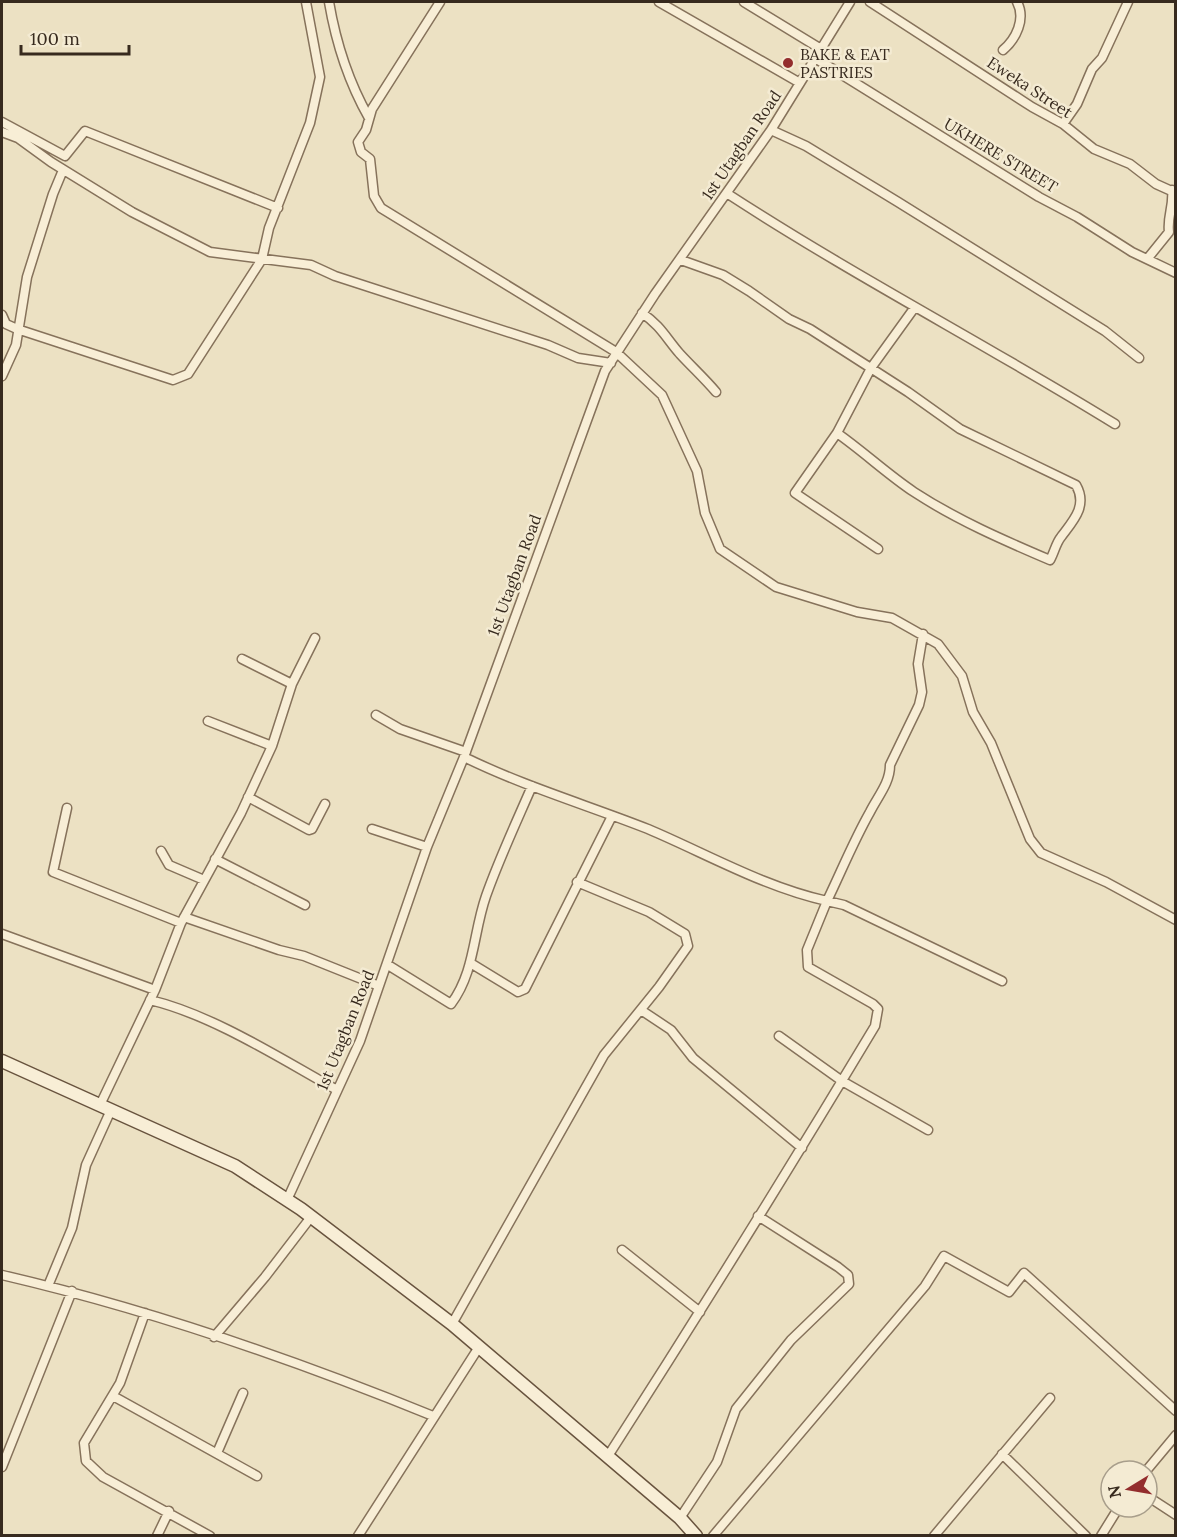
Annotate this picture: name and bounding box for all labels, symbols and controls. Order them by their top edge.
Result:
scale bar [21,18,129,56]
text: 100 m [30,27,80,50]
place label: BAKE & EAT PASTRIES [800,44,890,82]
street label: Eweka Street [984,52,1077,122]
marker: BAKE & EAT PASTRIES [781,56,795,70]
street label: 1st Utagban Road [697,86,785,204]
street label: UKHERE STREET [941,113,1061,197]
street label: 1st Utagban Road [483,511,545,639]
street label: 1st Utagban Road [312,967,378,1093]
north arrow [1099,1459,1159,1519]
text: N [1103,1484,1125,1500]

